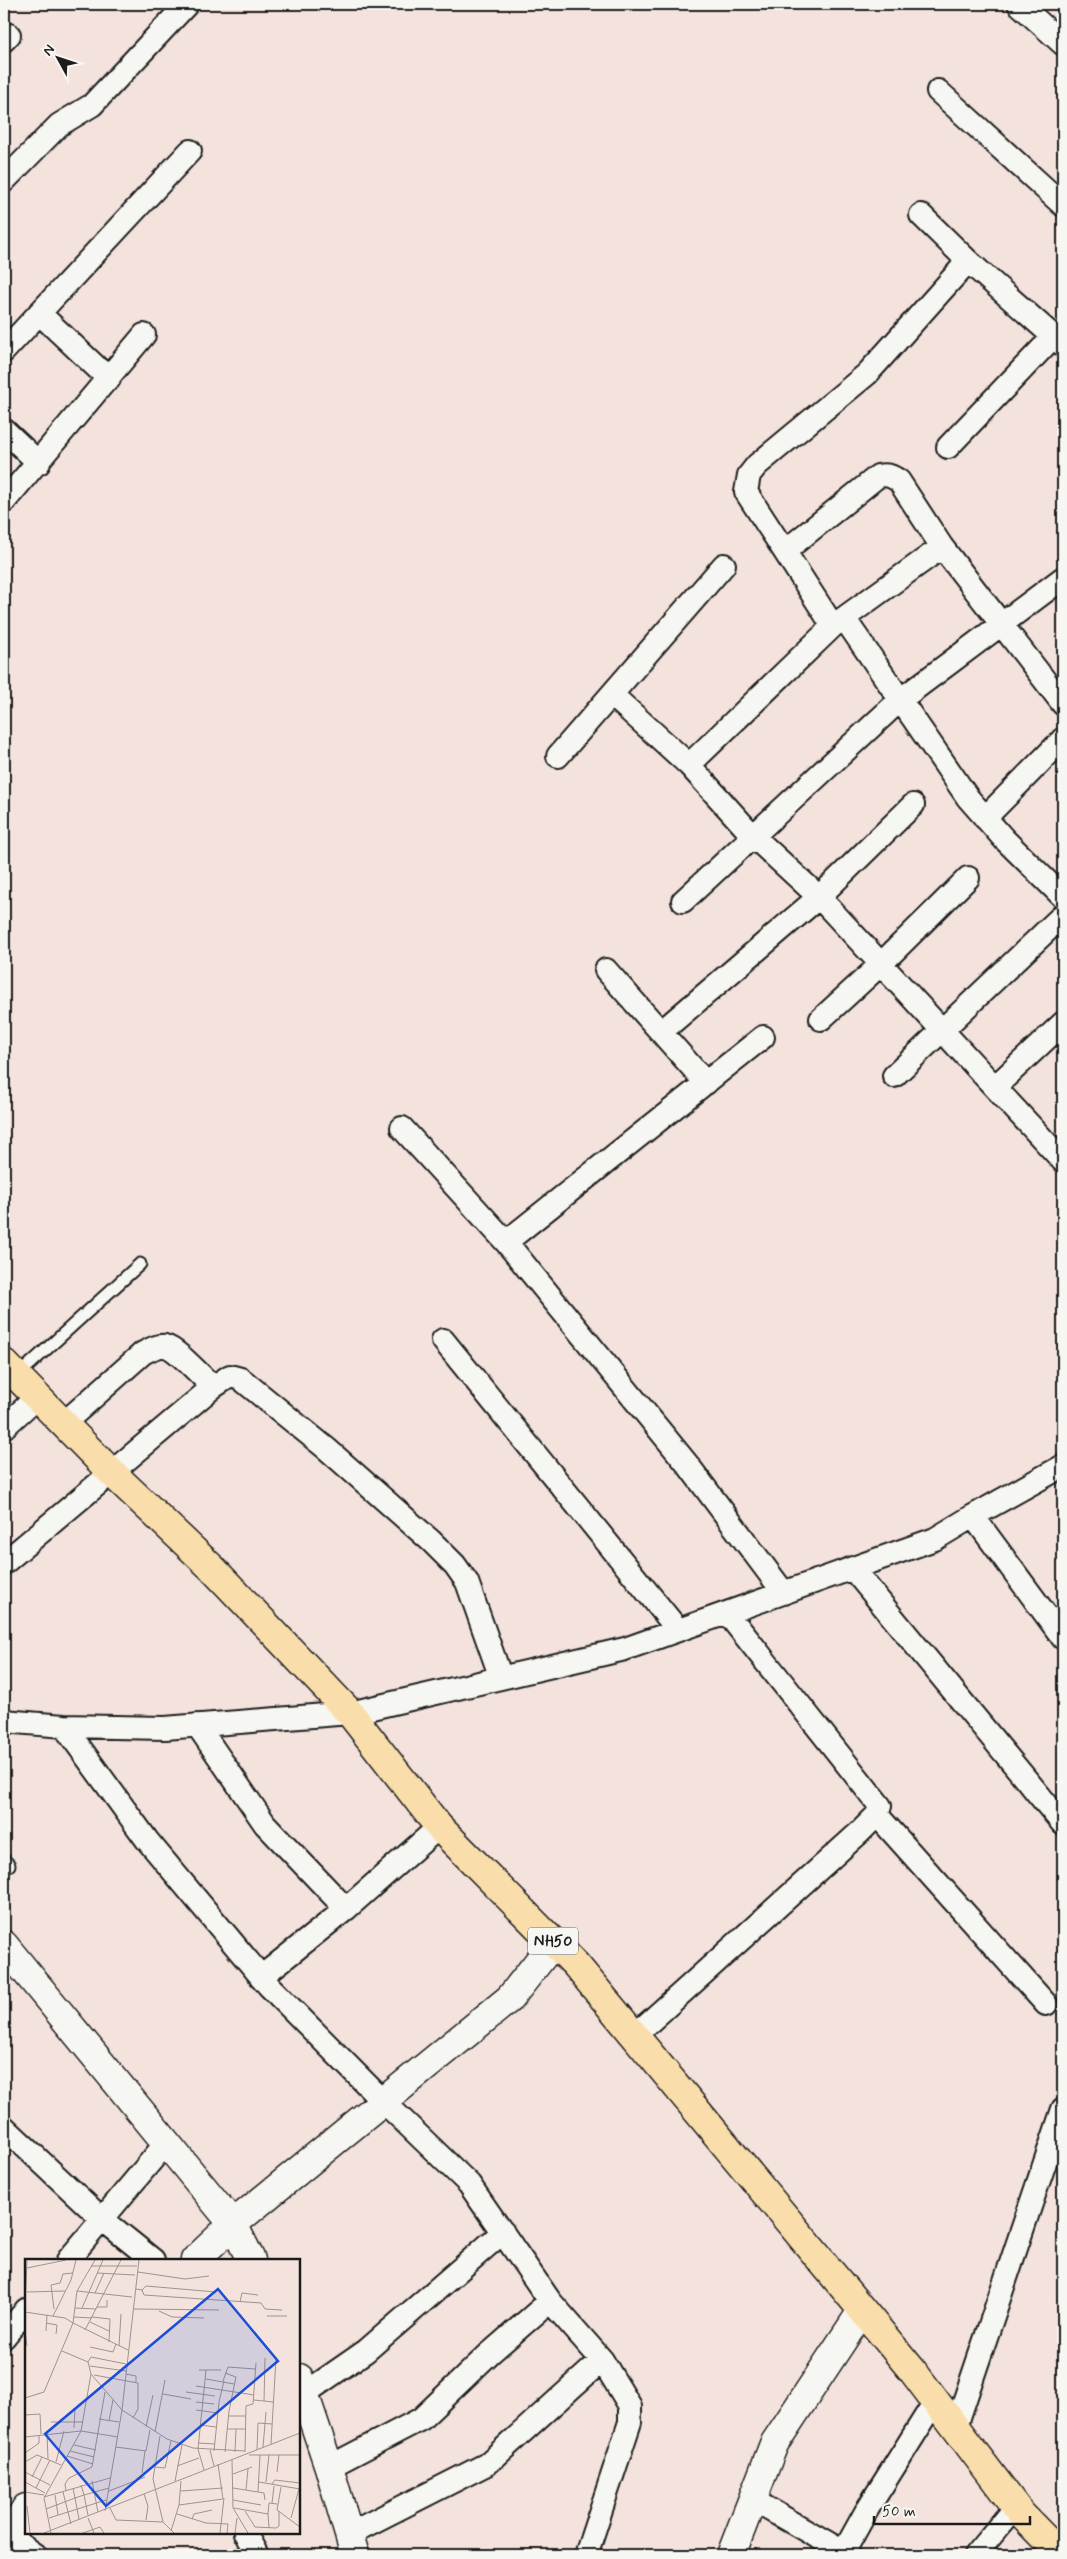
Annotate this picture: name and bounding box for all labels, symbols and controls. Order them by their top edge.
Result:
north arrow [32,32,82,82]
text: N [39,41,59,60]
road number: NH50 [528,1928,578,1954]
inset map [25,2259,300,2534]
scale bar [874,2494,1031,2526]
text: 50 m [882,2502,916,2522]

